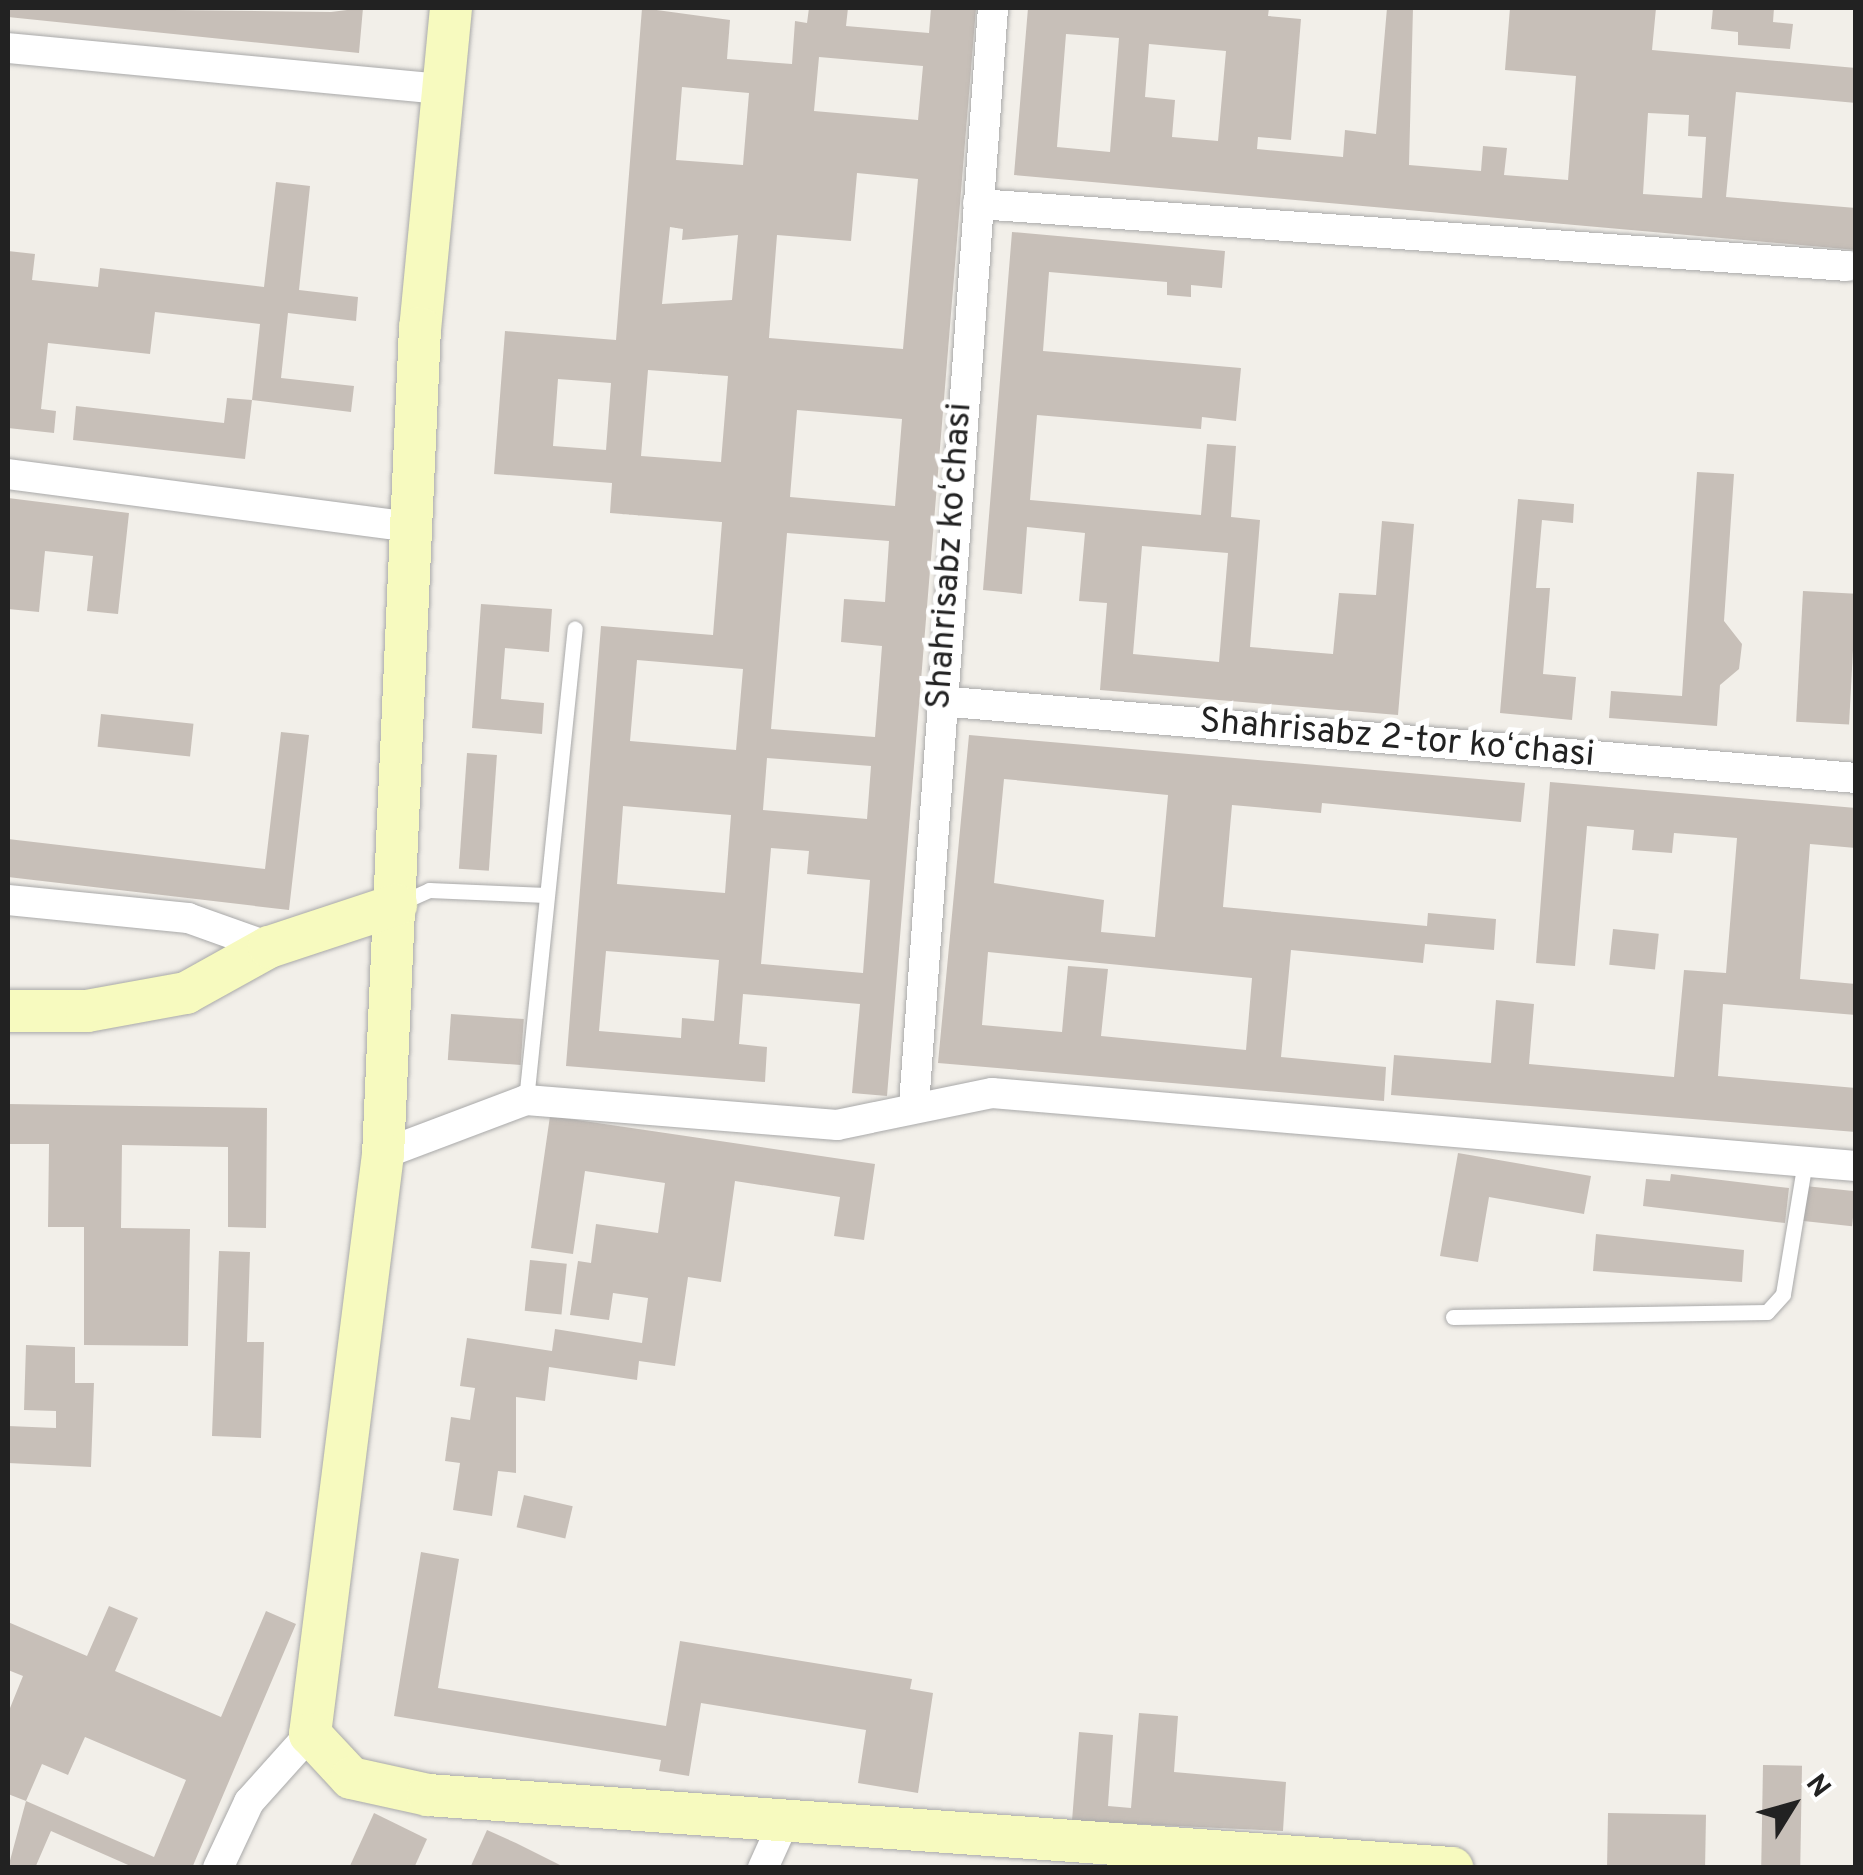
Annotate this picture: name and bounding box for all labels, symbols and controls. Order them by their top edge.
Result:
street label: Shahrisabz koʻchasi [918,401,982,711]
street label: Shahrisabz 2-tor koʻchasi [1198,701,1596,777]
north arrow [1743,1755,1843,1855]
text: N [1797,1768,1837,1806]

